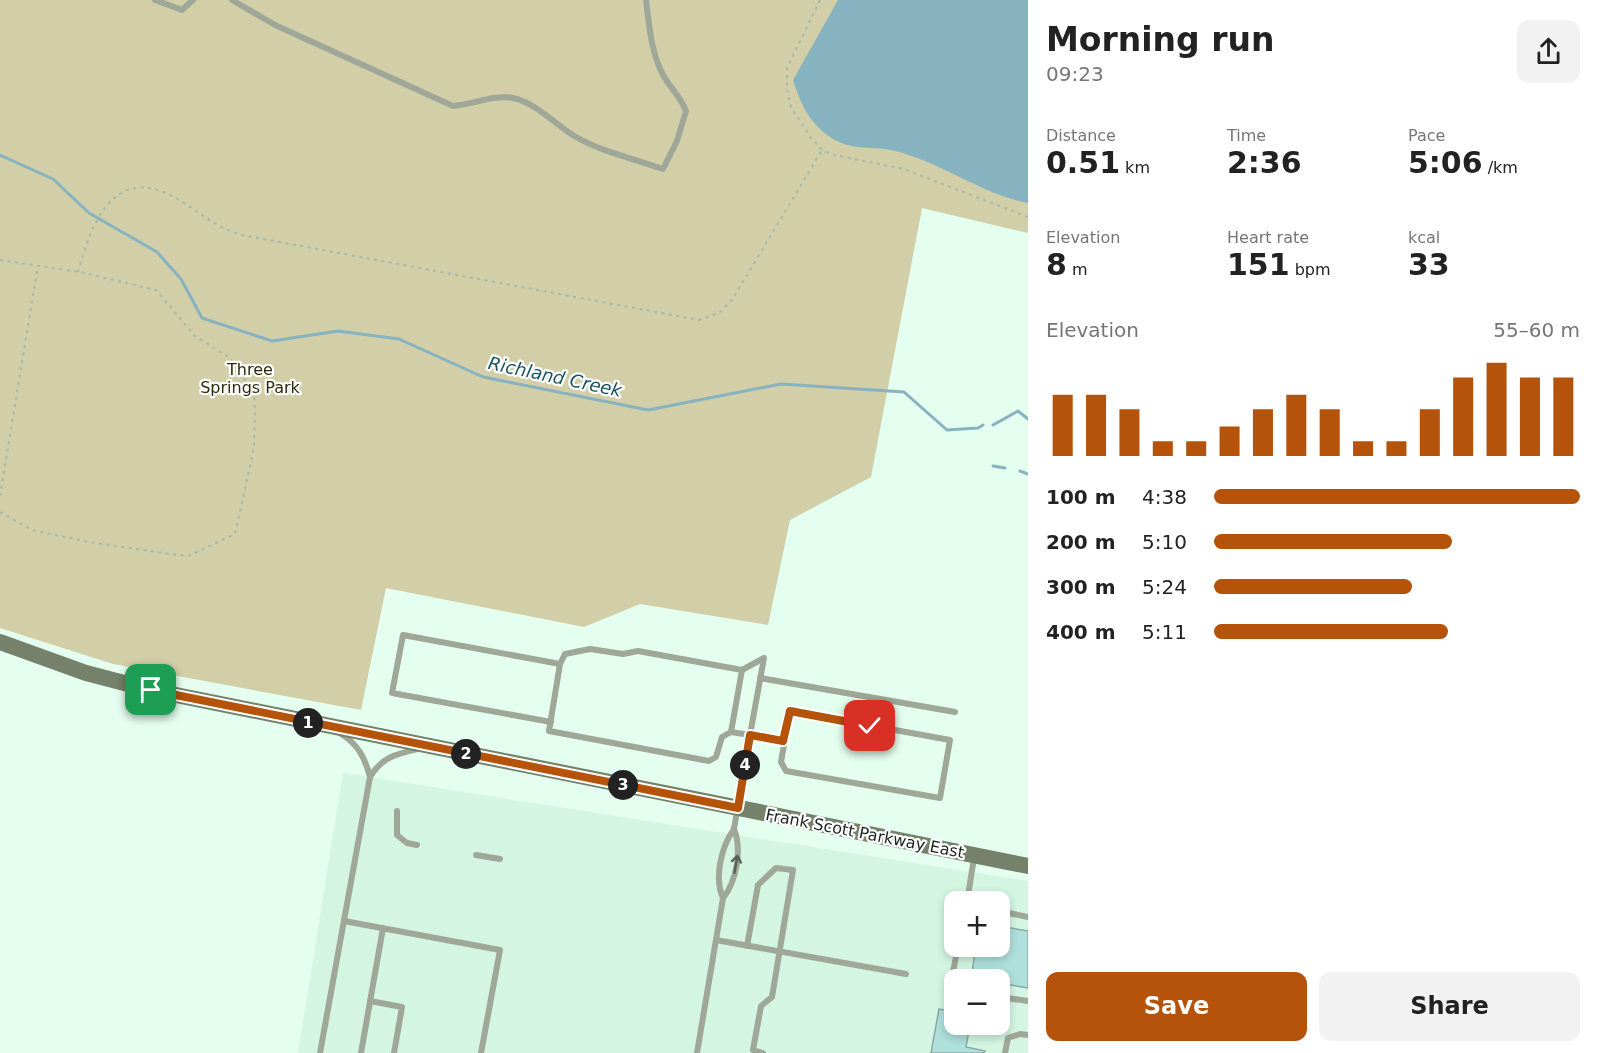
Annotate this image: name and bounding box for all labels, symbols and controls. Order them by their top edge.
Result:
text: Morning run [1046,20,1274,59]
button: share [1517,20,1580,83]
text: 09:23 [1046,62,1104,86]
text: Distance [1046,126,1116,145]
text: Time [1227,126,1266,145]
text: Pace [1408,126,1445,145]
text: 0.51 [1046,145,1120,180]
text: 2:36 [1227,145,1302,180]
text: 5:06 [1408,145,1483,180]
text: km [1120,158,1150,177]
text: /km [1483,158,1518,177]
text: Elevation [1046,228,1120,247]
text: Heart rate [1227,228,1309,247]
text: kcal [1408,228,1440,247]
text: 8 [1046,247,1067,282]
text: 151 [1227,247,1290,282]
text: 33 [1408,247,1450,282]
text: m [1067,260,1088,279]
text: bpm [1290,260,1331,279]
text: Elevation [1046,318,1139,342]
text: 55–60 m [1493,318,1580,342]
water label: Richland Creek [486,352,625,401]
park label: Three Springs Park [200,360,301,397]
text: 100 m [1046,485,1116,509]
text: 4:38 [1142,485,1187,509]
text: 200 m [1046,530,1116,554]
text: 5:10 [1142,530,1187,554]
text: 300 m [1046,575,1116,599]
text: 5:24 [1142,575,1187,599]
text: 400 m [1046,620,1116,644]
text: 5:11 [1142,620,1187,644]
pin [125,664,176,715]
icon: arrive [134,673,167,706]
pin [844,700,895,751]
pin: 1 [293,708,323,738]
icon: check [853,709,886,742]
text: 1 [302,713,314,732]
pin: 2 [451,739,481,769]
text: 2 [460,744,472,763]
pin: 4 [730,750,760,780]
text: 4 [739,755,751,774]
pin: 3 [608,770,638,800]
text: 3 [617,775,629,794]
street label: Frank Scott Parkway East [764,805,966,862]
one-way arrow [730,855,741,875]
map controls [944,891,1010,1035]
button: + [944,891,1010,957]
button: − [944,969,1010,1035]
button: Save [1046,972,1307,1041]
button: Share [1319,972,1580,1041]

